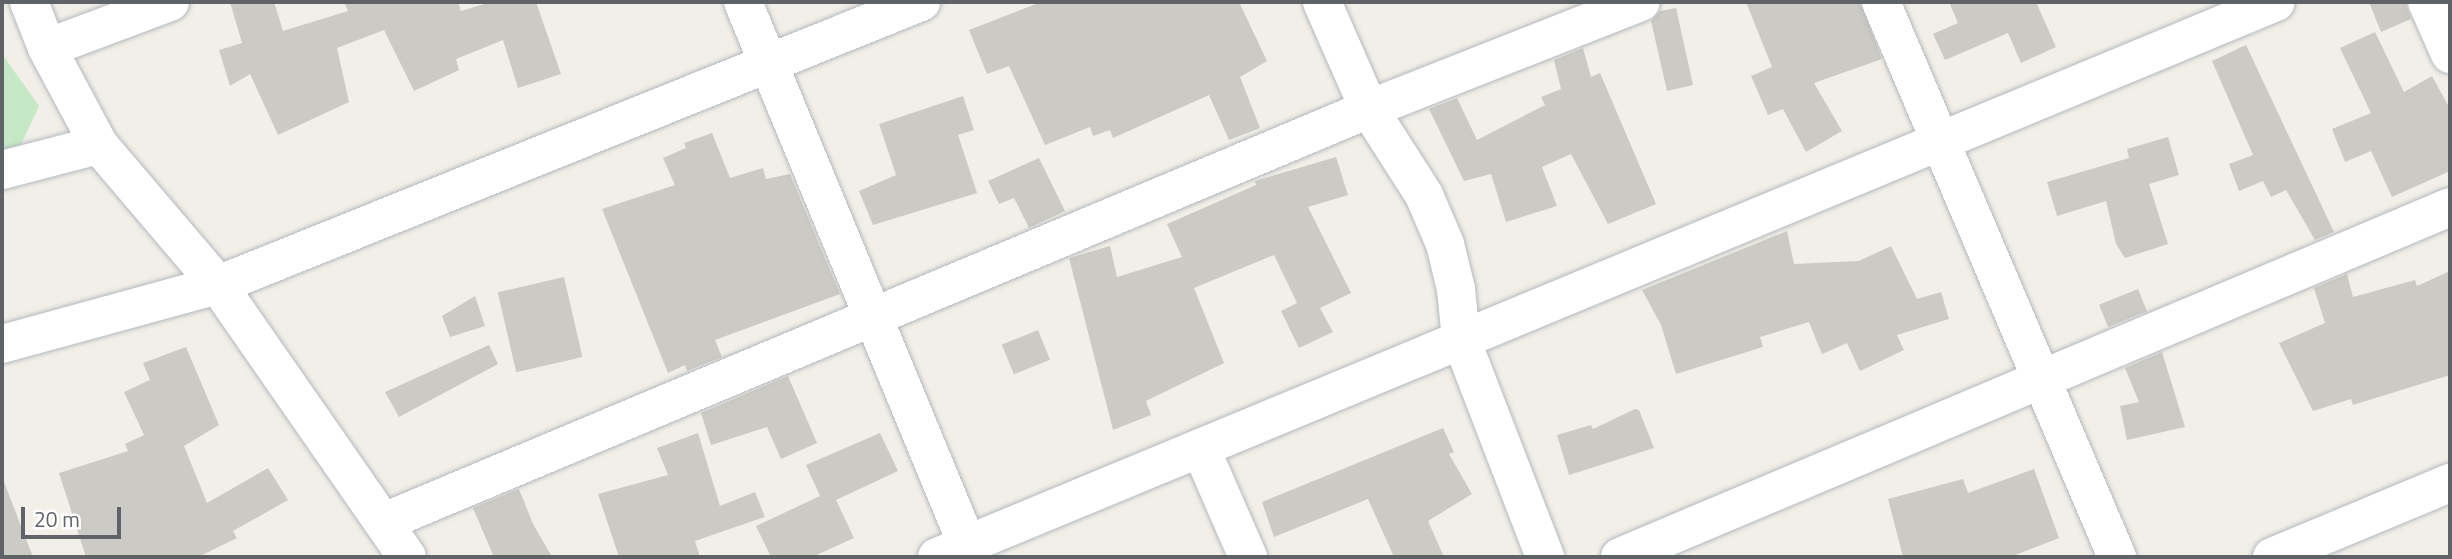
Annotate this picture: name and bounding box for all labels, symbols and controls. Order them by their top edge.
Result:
scale bar [24,492,124,536]
text: 20 m [34,503,80,535]

